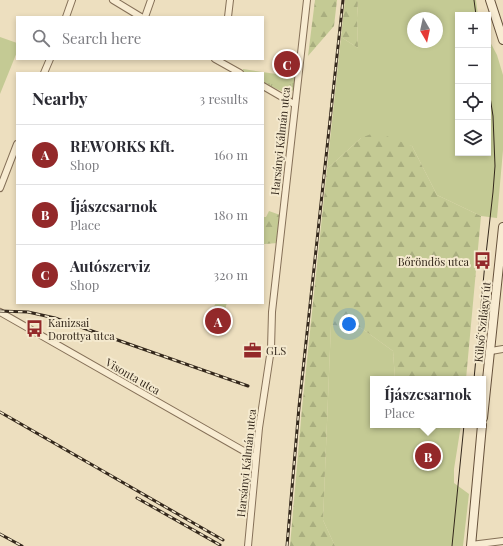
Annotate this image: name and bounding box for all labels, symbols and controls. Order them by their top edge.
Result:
north arrow [407,12,443,48]
map controls [455,12,491,156]
button: + [455,12,491,48]
search box [16,16,264,60]
icon: search [30,27,52,49]
text: Search here [62,28,141,48]
button: − [455,48,491,84]
pin: C [274,49,300,79]
button: locate [455,84,491,120]
street label: Harsányi Kálmán utca [267,86,293,196]
text: Nearby [32,87,87,109]
text: 3 results [199,90,248,107]
button: layers [455,120,491,156]
text: REWORKS Kft. [70,136,175,156]
text: A [41,146,49,163]
text: 160 m [214,146,248,163]
text: Shop [70,156,99,173]
text: Íjászcsarnok [70,196,157,216]
text: B [41,206,49,223]
text: 180 m [214,206,248,223]
text: Place [70,216,101,233]
bus stop icon: Bőröndös utca [472,251,492,271]
place label: Bőröndös utca [398,254,470,269]
text: Autószerviz [70,256,150,276]
text: C [40,266,50,283]
text: 320 m [213,266,248,283]
text: Shop [70,276,99,293]
street label: Külső Szilágyi út [470,281,494,363]
pin: A [205,306,231,336]
your location [339,314,359,334]
place label: Kanizsai Dorottya utca [48,315,115,343]
bus stop icon: Kanizsai Dorottya utca [25,318,45,338]
office icon: GLS [243,340,263,360]
place label: GLS [266,343,286,358]
street label: Visonta utca [102,354,163,398]
popup [370,376,486,428]
text: Íjászcsarnok [384,384,472,404]
text: Place [384,404,415,421]
street label: Harsányi Kálmán utca [233,408,259,518]
pin: B [415,441,441,471]

